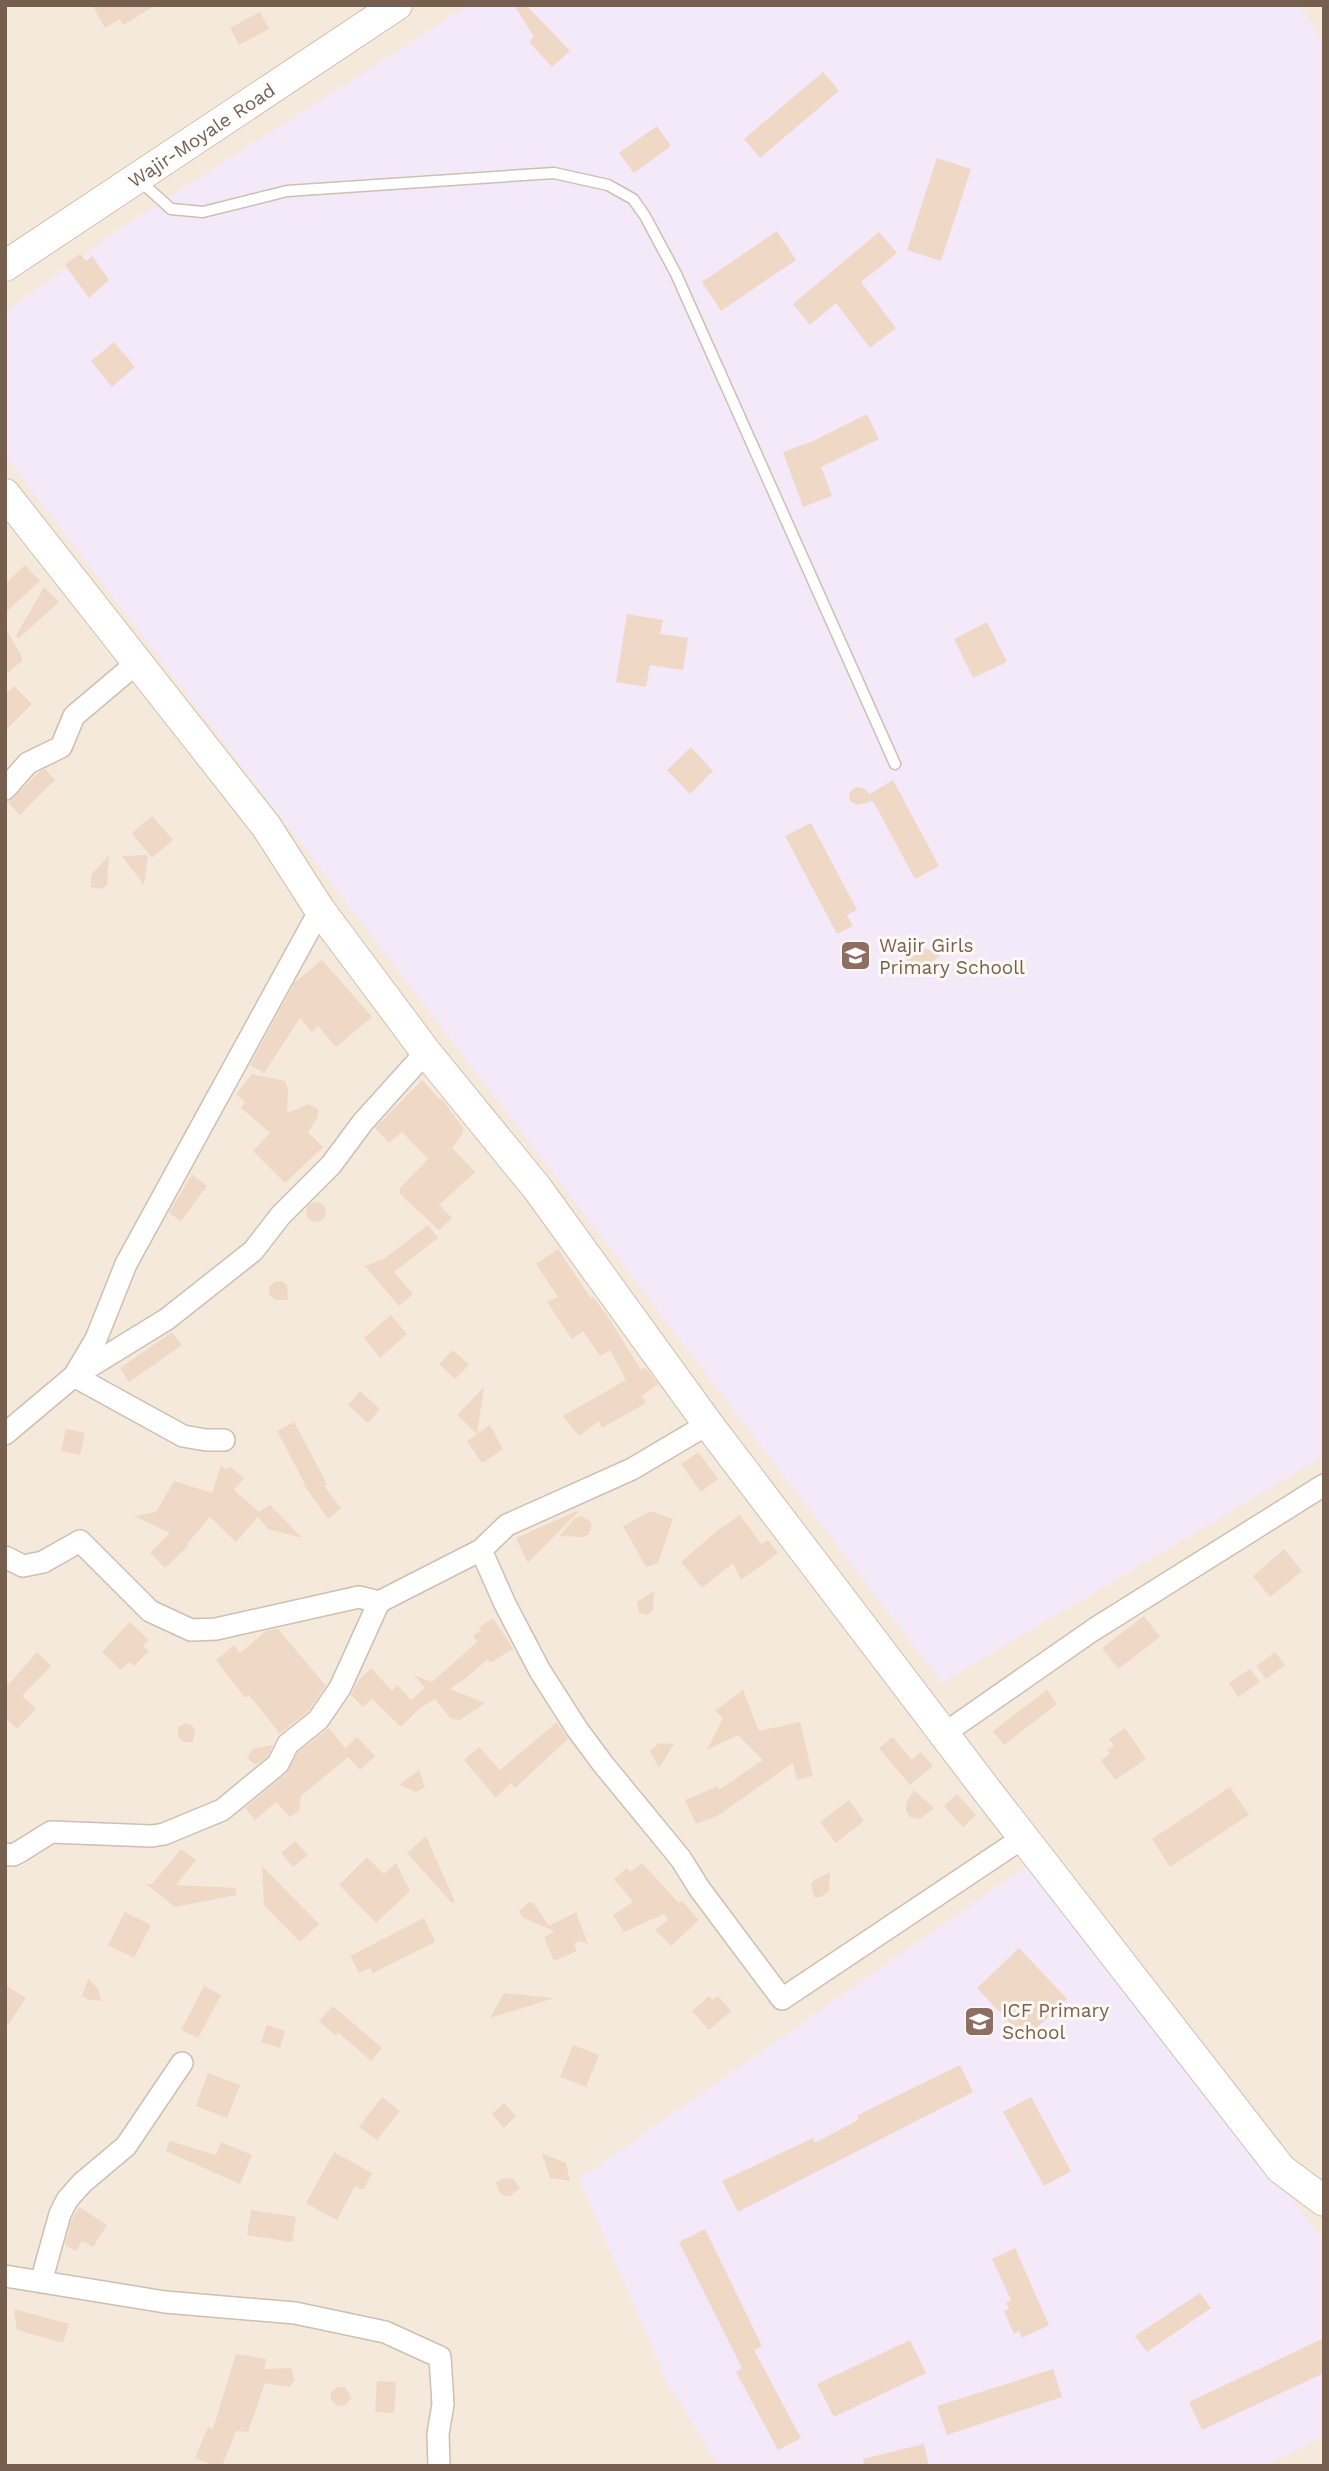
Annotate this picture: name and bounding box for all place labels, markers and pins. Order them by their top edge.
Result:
place label: Wajir Girls Primary Schooll [879,934,1025,979]
school or university icon: Wajir Girls Primary Schooll [839,939,873,973]
place label: ICF Primary School [1002,1999,1109,2044]
school or university icon: ICF Primary School [962,2004,996,2038]

